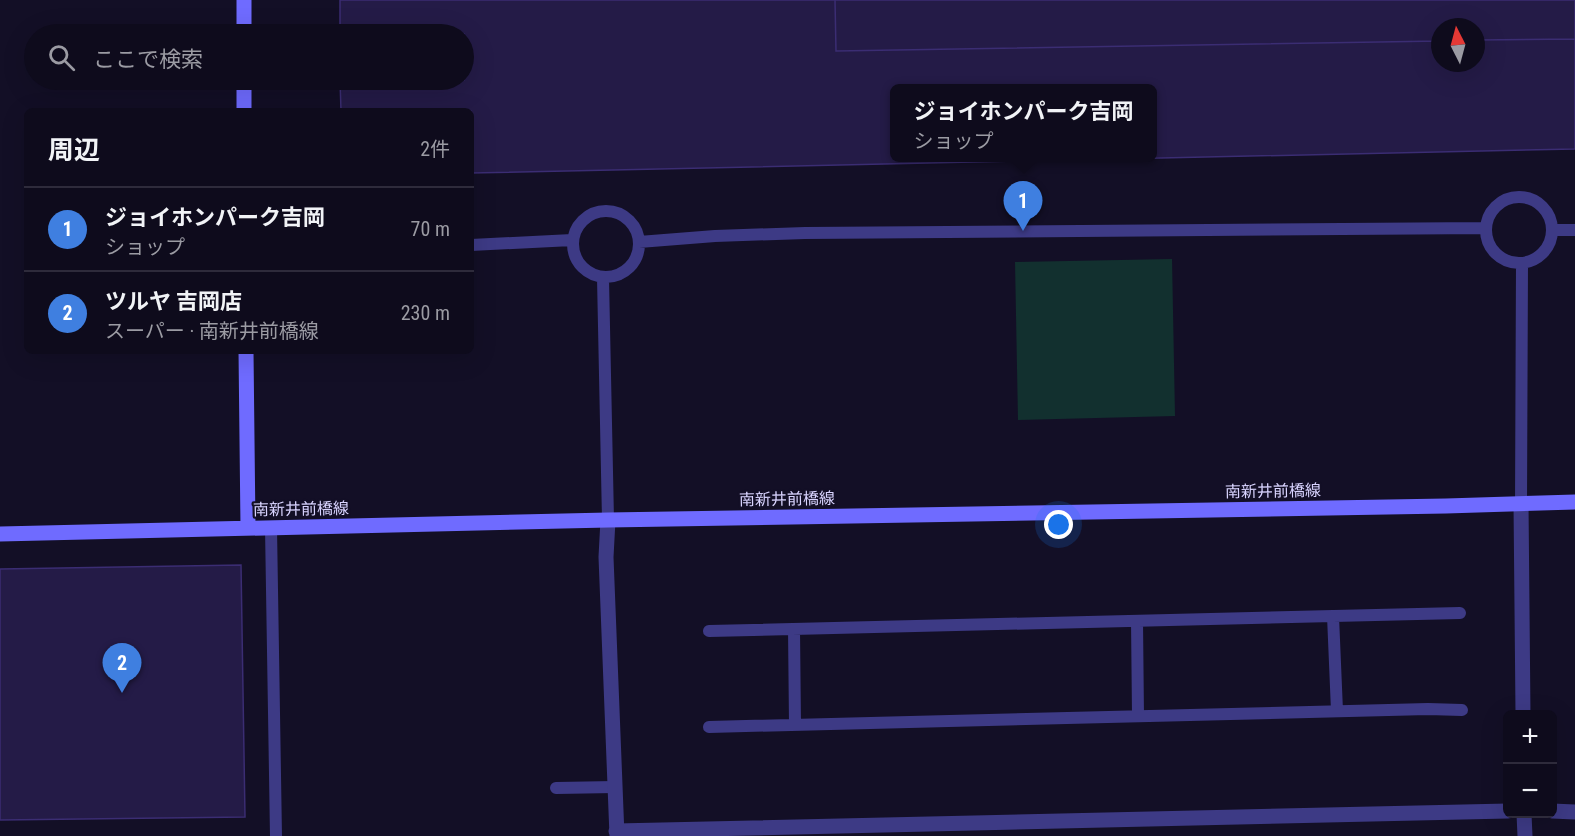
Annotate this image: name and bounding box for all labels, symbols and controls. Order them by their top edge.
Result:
north arrow [1431,18,1485,72]
search box [24,24,474,90]
icon: search [45,41,78,74]
text: ここで検索 [93,47,203,72]
popup [890,84,1157,162]
text: ジョイホンパーク吉岡 [913,99,1134,124]
text: ショップ [913,129,993,153]
text: 周辺 [48,135,100,165]
text: 2件 [420,137,450,161]
pin: 1 [1004,182,1042,231]
text: ジョイホンパーク吉岡 [105,205,325,230]
text: 1 [62,217,73,241]
text: 70 m [411,217,450,241]
text: ショップ [105,235,185,259]
text: ツルヤ 吉岡店 [105,289,242,314]
text: 2 [62,301,73,325]
text: 230 m [401,301,450,325]
text: スーパー · 南新井前橋線 [105,319,319,343]
street label: 南新井前橋線 [1225,481,1321,501]
street label: 南新井前橋線 [739,489,835,509]
street label: 南新井前橋線 [253,499,349,519]
your location [1044,510,1073,539]
pin: 2 [102,644,142,693]
map controls [1503,710,1557,818]
button: + [1503,710,1557,764]
button: − [1503,764,1557,818]

